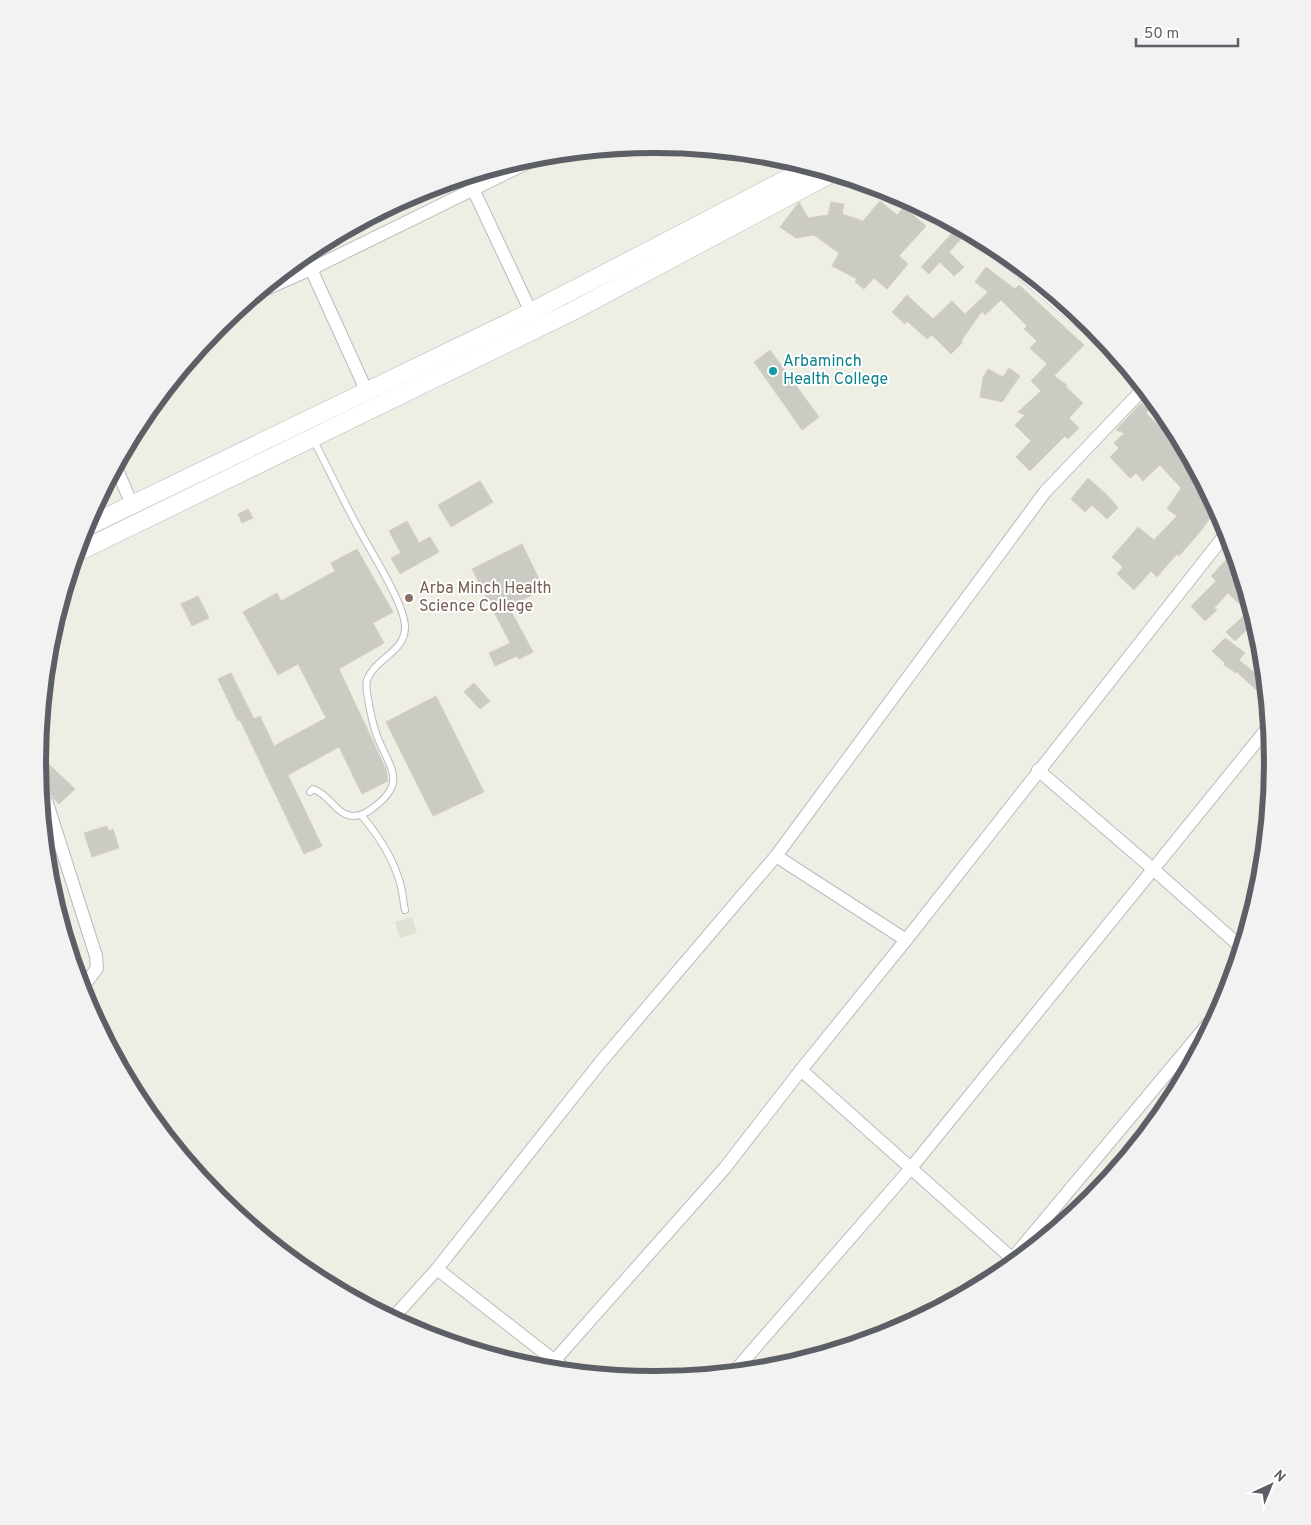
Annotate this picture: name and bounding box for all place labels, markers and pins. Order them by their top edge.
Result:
place label: Arbaminch Health College [783,352,888,390]
marker: Arbaminch Health College [767,365,779,377]
place label: Arba Minch Health Science College [419,579,551,617]
marker: Arba Minch Health Science College [403,592,415,604]

